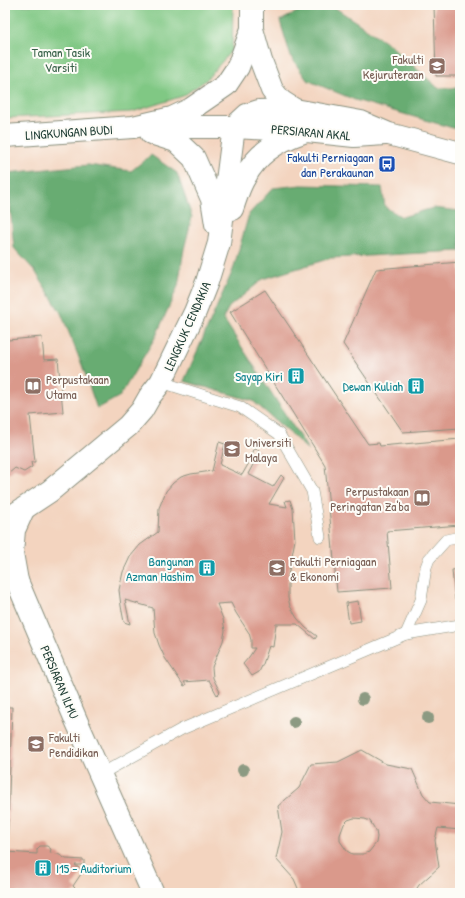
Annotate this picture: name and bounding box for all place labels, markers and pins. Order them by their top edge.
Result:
place label: Fakulti Kejuruteraan [363,50,424,83]
school or university icon: Fakulti Kejuruteraan [427,56,447,76]
place label: Fakulti Perniagaan dan Perakaunan [286,148,374,181]
bus stop icon: Fakulti Perniagaan dan Perakaunan [377,154,397,174]
building icon: Sayap Kiri [286,366,306,386]
place label: Sayap Kiri [235,367,283,385]
place label: Perpustakaan Utama [46,370,109,403]
library icon: Perpustakaan Utama [23,376,43,396]
building icon: Dewan Kuliah [406,376,426,396]
place label: Dewan Kuliah [343,377,404,395]
place label: Universiti Malaya [245,433,292,466]
school or university icon: Universiti Malaya [222,439,242,459]
place label: Perpustakaan Peringatan Za'ba [330,482,409,515]
library icon: Perpustakaan Peringatan Za'ba [412,488,432,508]
place label: Bangunan Azman Hashim [126,552,194,585]
place label: Fakulti Perniagaan & Ekonomi [289,552,377,585]
building icon: Bangunan Azman Hashim [197,558,217,578]
school or university icon: Fakulti Perniagaan & Ekonomi [267,558,287,578]
place label: Fakulti Pendidikan [48,728,99,761]
school or university icon: Fakulti Pendidikan [26,734,46,754]
building icon: I15 - Auditorium [33,858,53,878]
place label: I15 - Auditorium [56,859,132,877]

